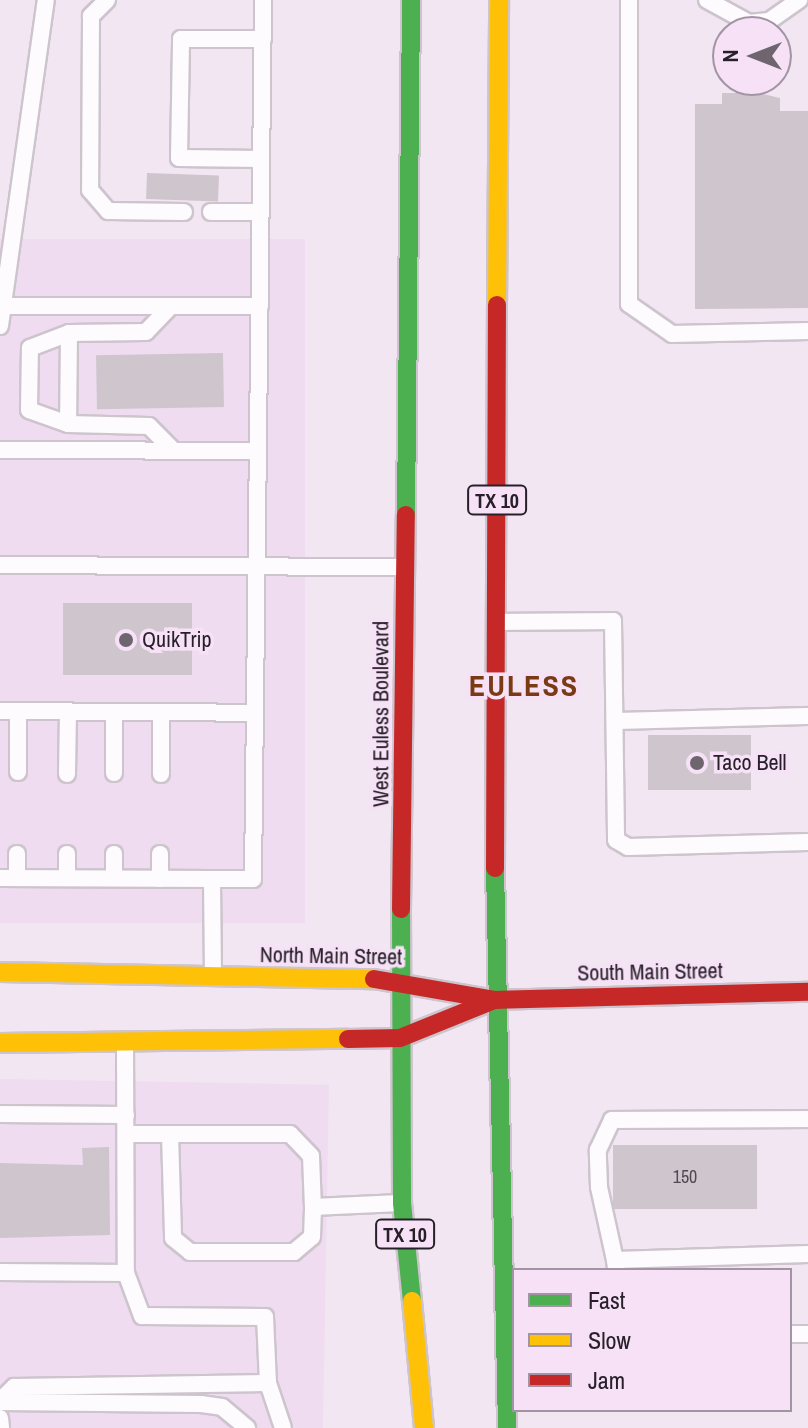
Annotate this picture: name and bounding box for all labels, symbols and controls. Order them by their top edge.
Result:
north arrow [712,16,792,96]
text: N [715,49,745,63]
road number: TX 10 [467,484,527,516]
street label: West Euless Boulevard [368,621,394,807]
place label: QuikTrip [142,627,212,653]
marker: QuikTrip [117,631,135,649]
district label: EULESS [469,667,579,703]
place label: Taco Bell [713,750,787,776]
marker: Taco Bell [688,754,706,772]
street label: North Main Street [260,942,402,970]
street label: South Main Street [577,958,723,986]
house number: 150 [673,1166,697,1188]
road number: TX 10 [375,1218,435,1250]
legend [512,1268,792,1412]
text: Fast [588,1284,625,1316]
text: Slow [588,1324,631,1356]
text: Jam [588,1364,625,1396]

